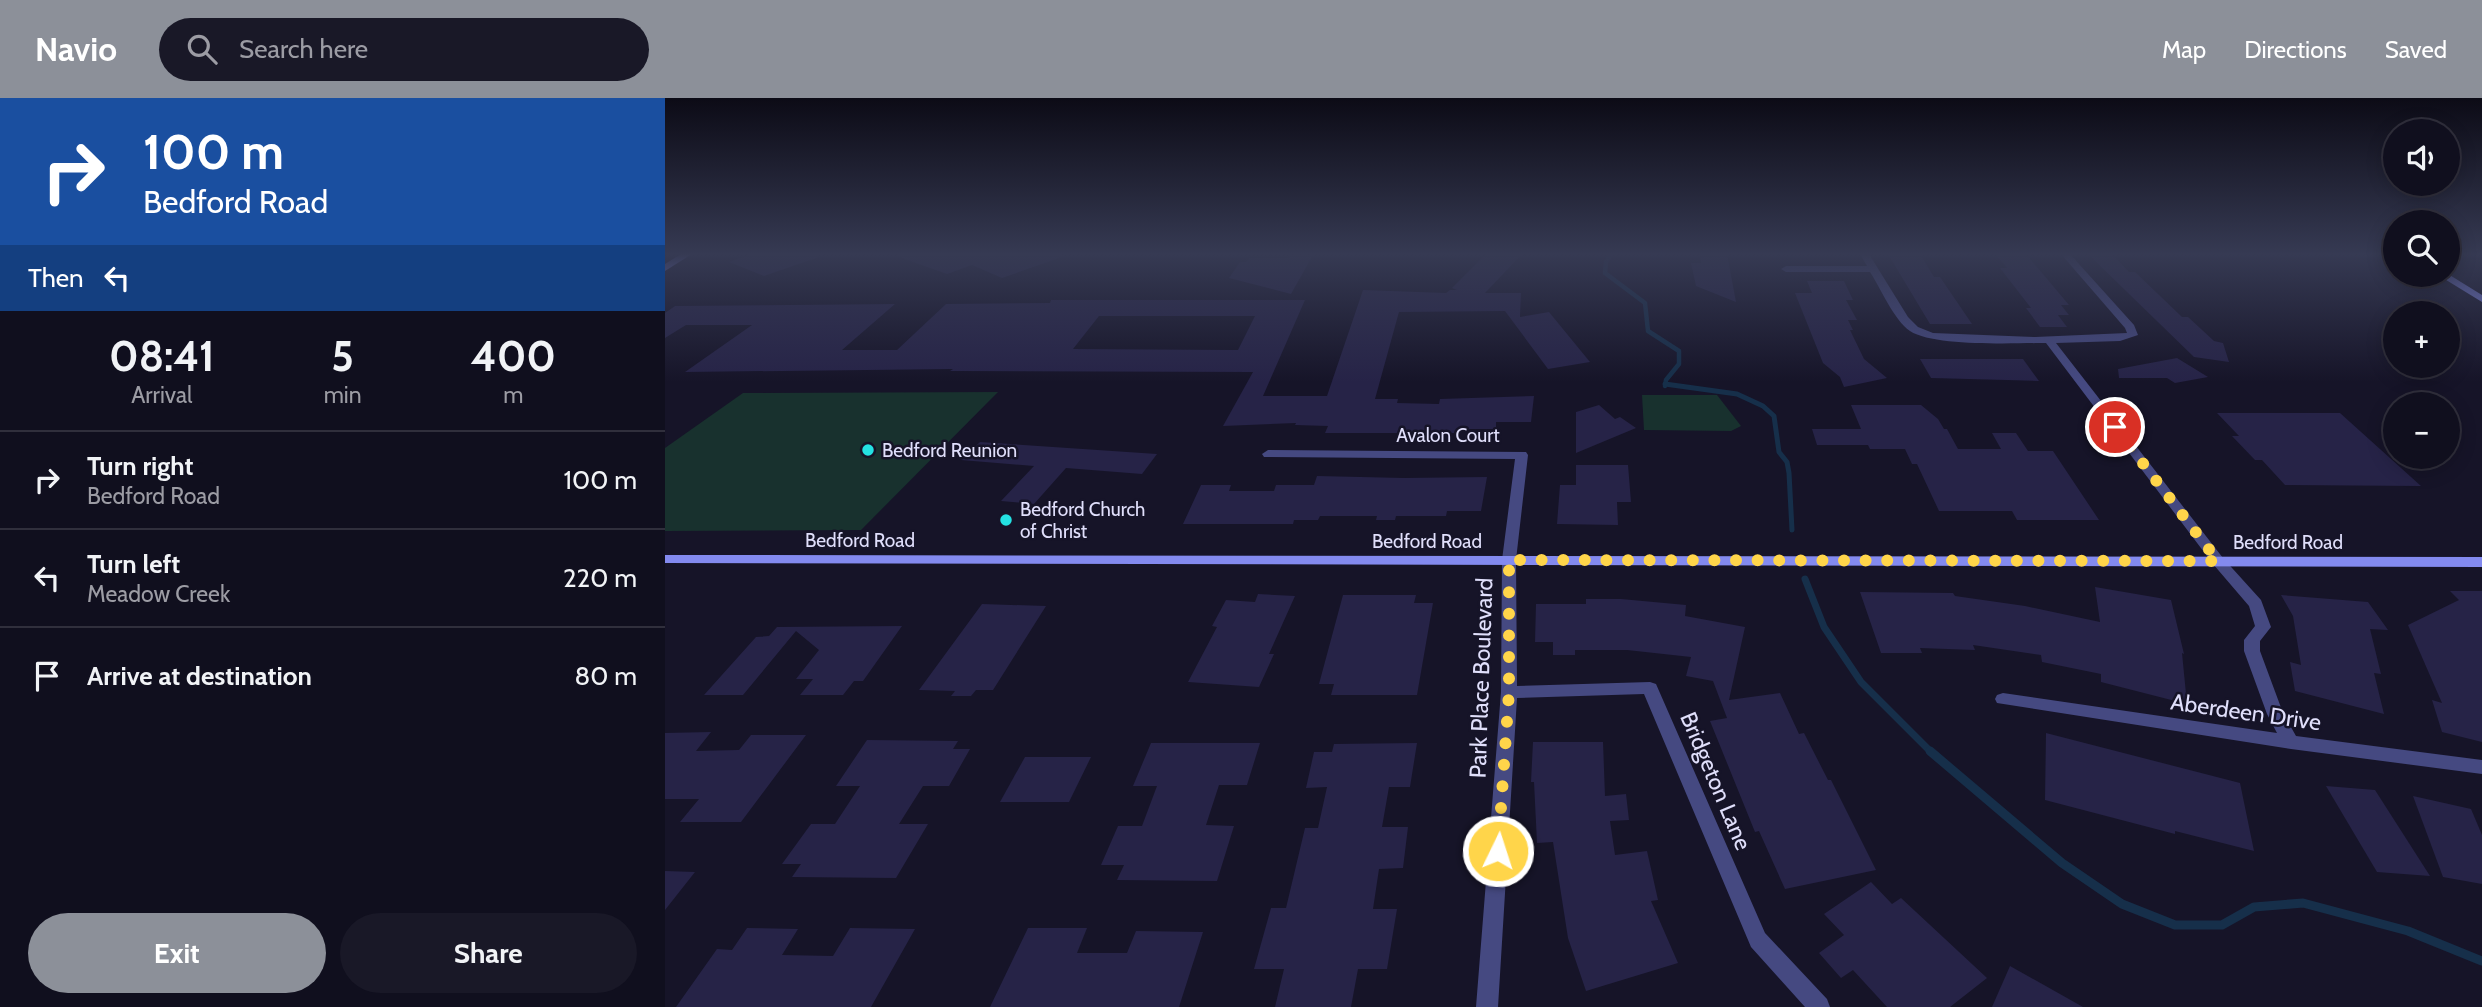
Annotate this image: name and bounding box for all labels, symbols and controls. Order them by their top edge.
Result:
search box [159,18,649,81]
text: Navio [35,29,117,69]
icon: search [183,30,221,68]
text: Search here [239,33,368,65]
text: Map [2162,35,2206,64]
text: Directions [2244,35,2347,64]
text: Saved [2385,35,2447,64]
map controls [2383,119,2460,469]
button: sound [2383,119,2460,196]
text: 100 m [143,122,284,181]
icon: right [28,126,119,217]
text: Bedford Road [143,182,328,221]
button: search [2383,210,2460,287]
icon: left [98,259,136,297]
text: Then [28,262,84,294]
button: + [2383,301,2460,378]
text: 08:41 [109,330,215,382]
text: 5 [331,330,354,382]
text: 400 [471,330,556,382]
text: Arrival [131,381,192,409]
text: min [324,381,362,409]
text: m [503,381,523,409]
button: − [2383,392,2460,469]
pin [2085,397,2145,457]
icon: arrive [2096,408,2134,446]
street label: Avalon Court [1396,424,1500,447]
place label: Bedford Reunion [882,439,1017,462]
marker: Bedford Reunion [860,442,876,458]
text: Turn right [87,450,193,482]
icon: right [28,461,66,499]
text: 100 m [564,464,637,496]
text: Bedford Road [87,482,220,510]
place label: Bedford Church of Christ [1020,498,1145,543]
marker: Bedford Church of Christ [998,512,1014,528]
street label: Bedford Road [805,529,915,552]
street label: Bedford Road [1372,530,1482,553]
street label: Bedford Road [2233,531,2343,554]
text: Turn left [87,548,180,580]
icon: left [28,559,66,597]
text: 220 m [563,562,637,594]
street label: Park Place Boulevard [1464,577,1498,779]
text: Meadow Creek [87,580,230,608]
icon: arrive [28,657,66,695]
text: Arrive at destination [87,660,312,692]
text: 80 m [574,660,637,692]
street label: Aberdeen Drive [2169,688,2323,736]
street label: Bridgeton Lane [1674,708,1758,854]
position arrow [1461,814,1535,888]
button: Exit [28,913,326,993]
button: Share [340,913,637,993]

